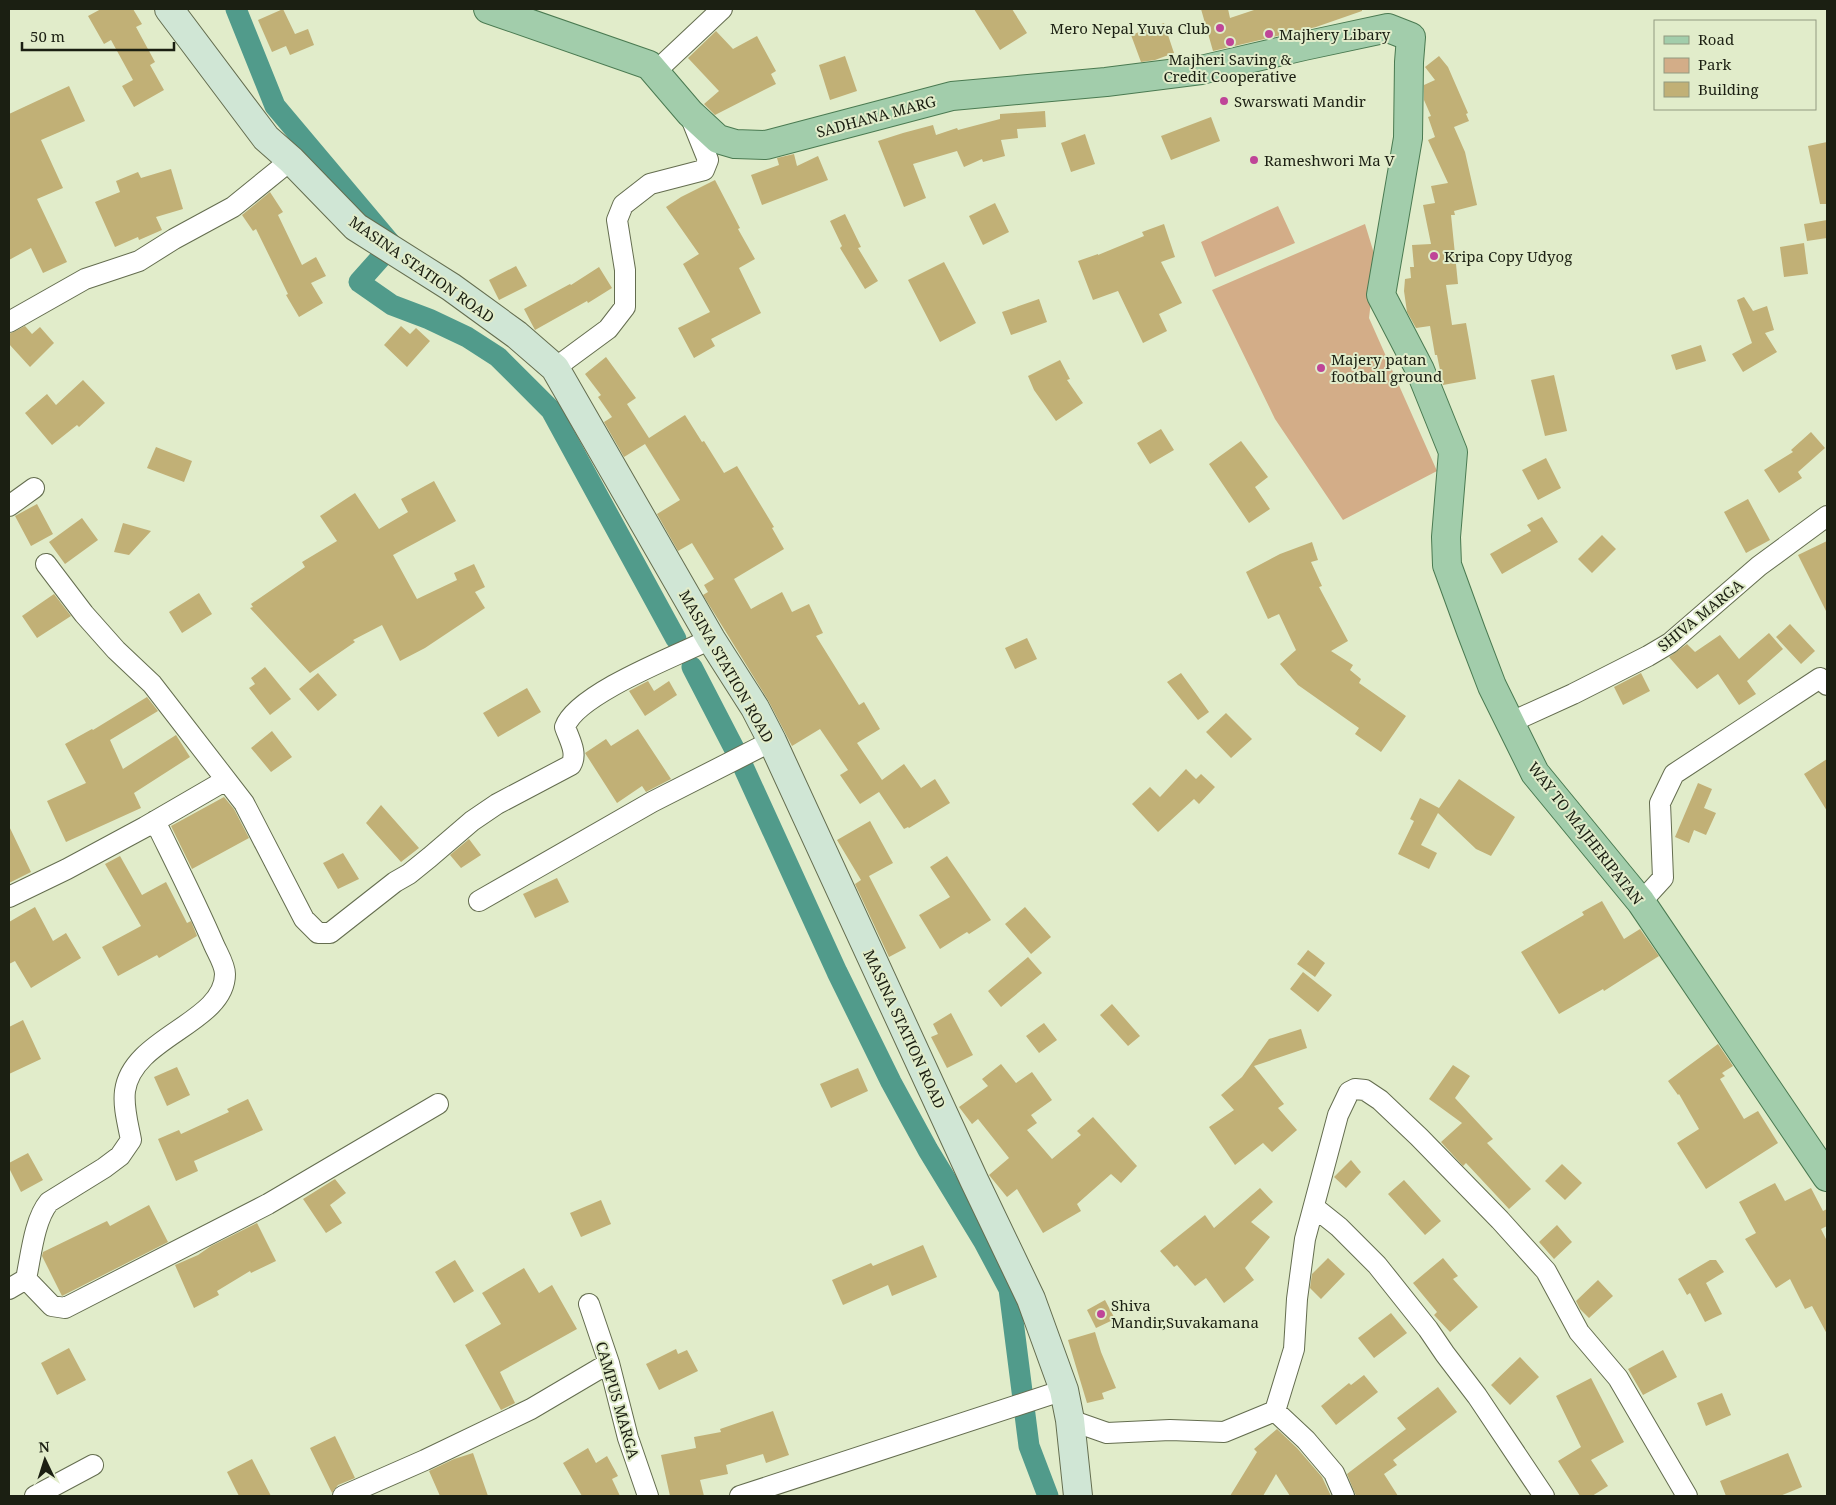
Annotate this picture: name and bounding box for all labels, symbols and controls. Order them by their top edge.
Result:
place label: Mero Nepal Yuva Club [1050,18,1210,38]
scale bar [22,20,175,52]
legend [1654,20,1816,110]
marker: Mero Nepal Yuva Club [1214,22,1226,34]
place label: Majhery Libary [1279,24,1391,44]
text: 50 m [30,26,65,46]
marker: Majhery Libary [1263,28,1275,40]
text: Road [1698,29,1734,49]
marker: Majheri Saving & Credit Cooperative [1224,36,1236,48]
place label: Majheri Saving & Credit Cooperative [1163,49,1297,86]
text: Park [1698,54,1732,74]
text: Building [1698,79,1759,99]
street label: SADHANA MARG [814,90,938,142]
place label: Swarswati Mandir [1234,91,1366,111]
marker: Swarswati Mandir [1218,95,1230,107]
place label: Rameshwori Ma V [1264,150,1396,170]
marker: Rameshwori Ma V [1248,154,1260,166]
street label: MASINA STATION ROAD [345,211,499,327]
place label: Kripa Copy Udyog [1444,246,1572,266]
marker: Kripa Copy Udyog [1428,250,1440,262]
place label: Majery patan football ground [1331,349,1442,386]
marker: Majery patan football ground [1315,362,1327,374]
street label: SHIVA MARGA [1653,574,1747,656]
street label: MASINA STATION ROAD [675,586,779,746]
street label: WAY TO MAJHERIPATAN [1524,757,1648,909]
street label: MASINA STATION ROAD [859,946,951,1112]
place label: Shiva Mandir,Suvakamana [1111,1295,1259,1332]
marker: Shiva Mandir,Suvakamana [1095,1308,1107,1320]
street label: CAMPUS MARGA [592,1339,644,1461]
north arrow [20,1435,70,1485]
text: N [38,1437,50,1456]

